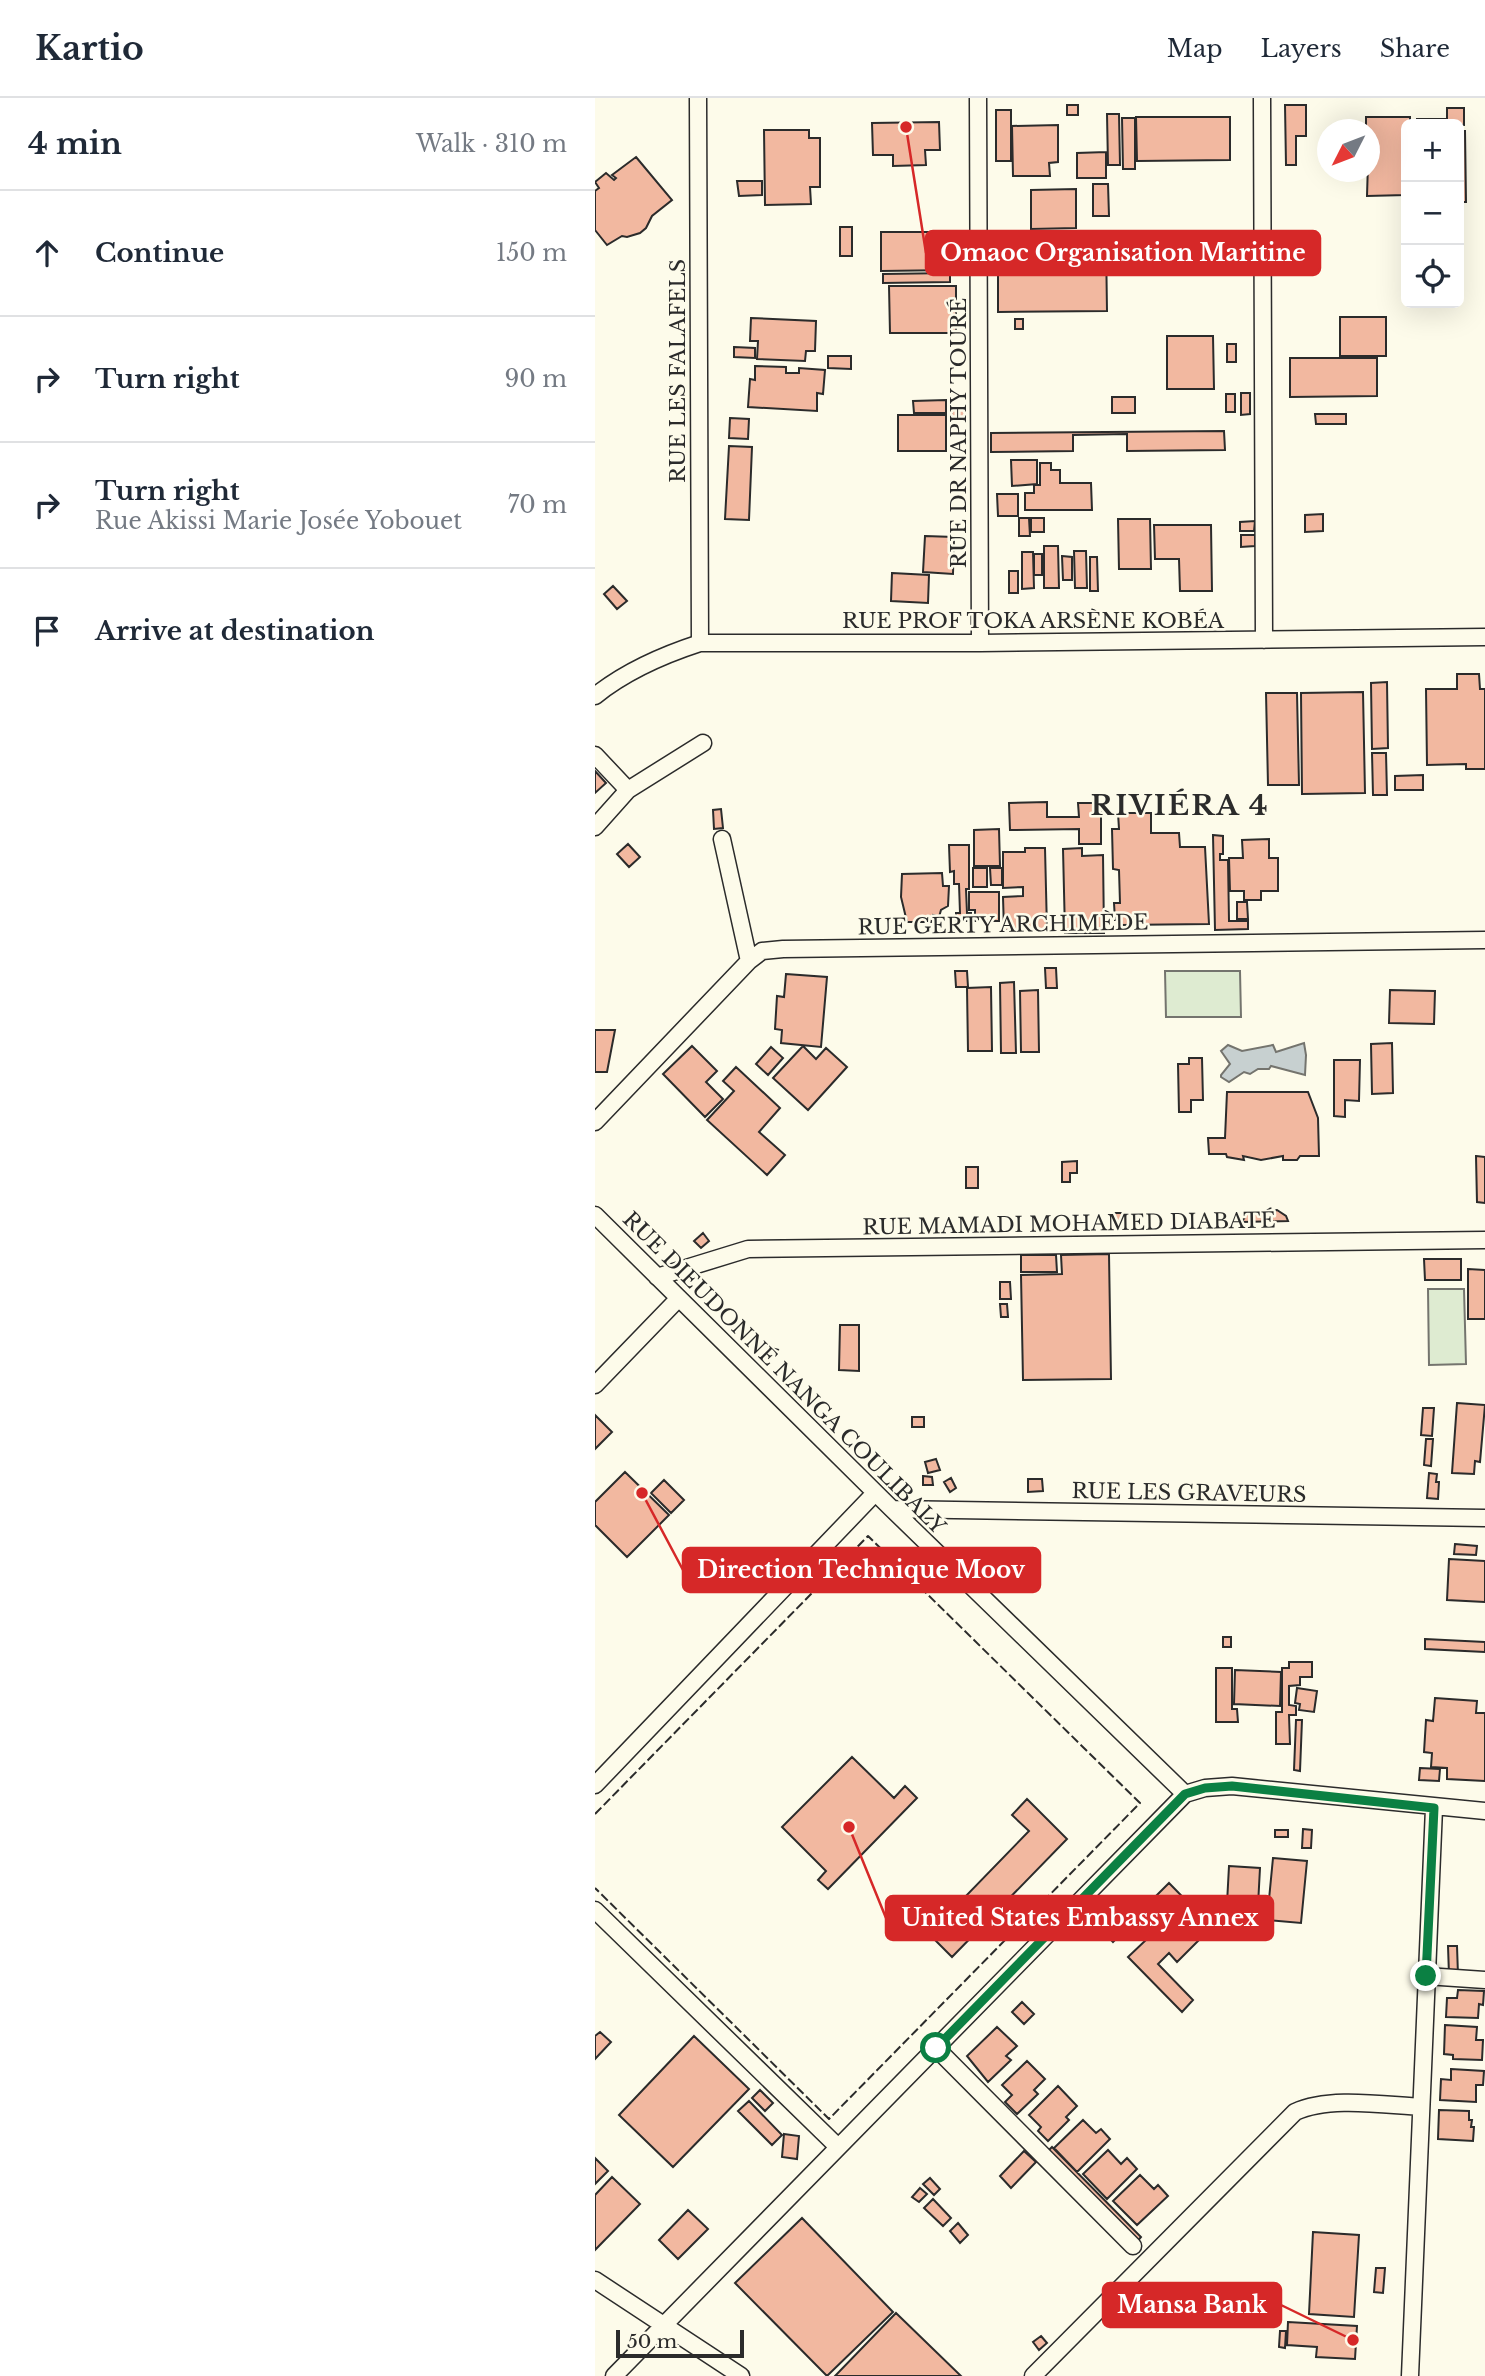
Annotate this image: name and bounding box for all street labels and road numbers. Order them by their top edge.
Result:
street label: RUE LES FALAFELS [665,259,691,483]
street label: RUE DR NAPHY TOURÉ [946,298,972,568]
street label: RUE PROF TOKA ARSÈNE KOBÉA [842,608,1225,634]
street label: RUE GERTY ARCHIMÈDE [857,909,1149,941]
street label: RUE DIEUDONNÉ NANGA COULIBALY [617,1206,951,1540]
street label: RUE MAMADI MOHAMED DIABATÉ [862,1207,1276,1241]
street label: RUE LES GRAVEURS [1071,1478,1307,1508]

